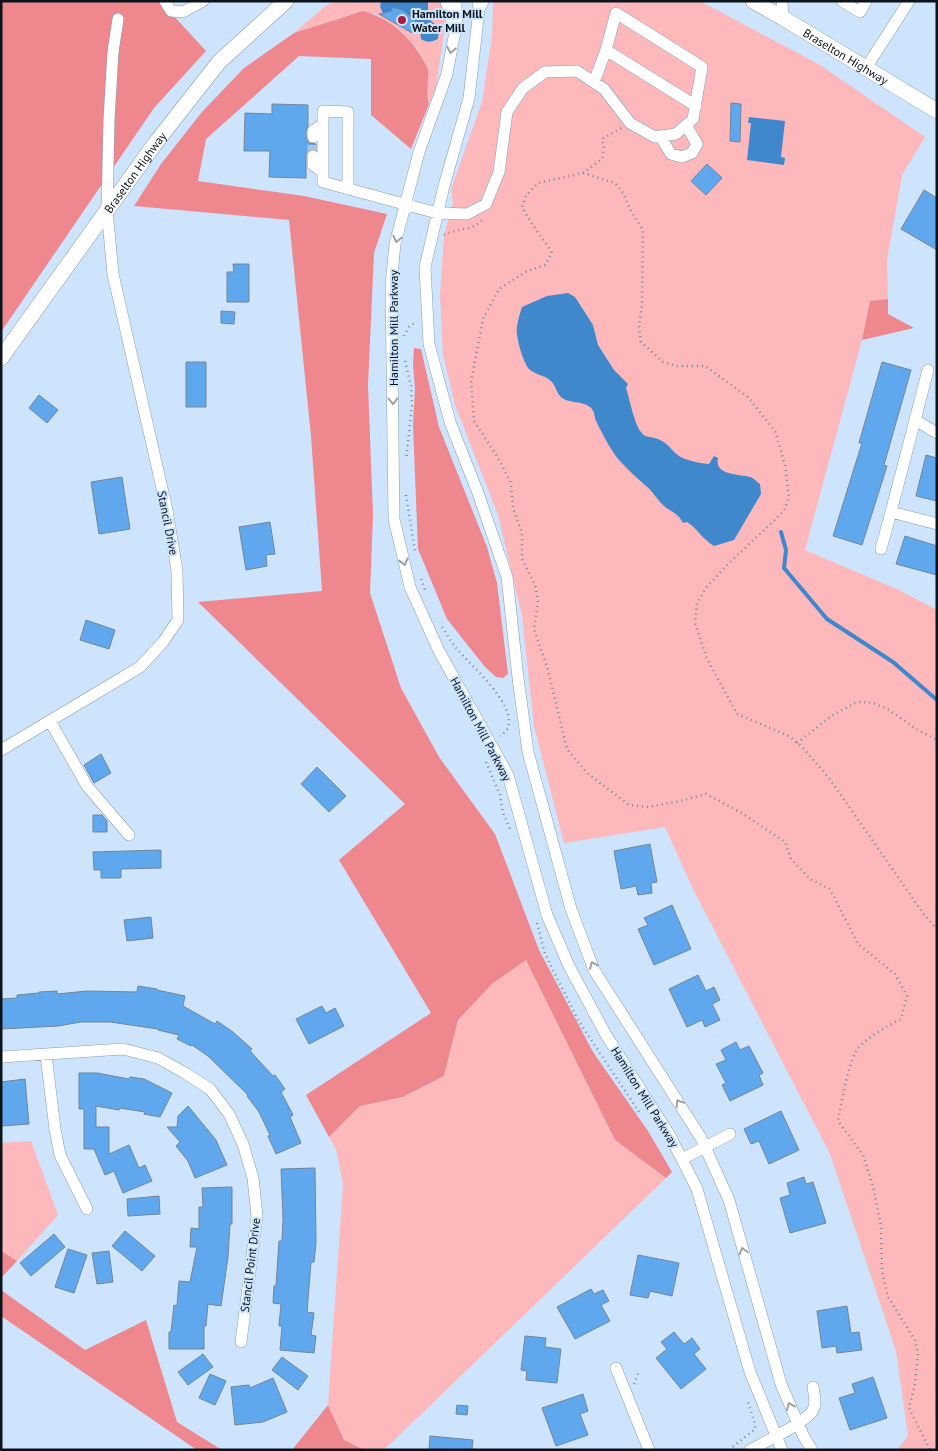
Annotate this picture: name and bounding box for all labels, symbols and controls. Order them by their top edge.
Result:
place label: Hamilton Mill Water Mill [412,6,483,35]
marker: Hamilton Mill Water Mill [396,14,408,26]
street label: Braselton Highway [801,25,892,88]
one-way arrow [447,45,457,54]
street label: Braselton Highway [100,128,169,216]
one-way arrow [392,235,403,244]
street label: Hamilton Mill Parkway [386,270,401,386]
one-way arrow [387,397,398,405]
street label: Stancil Drive [154,490,182,556]
one-way arrow [398,558,409,567]
street label: Hamilton Mill Parkway [447,674,515,784]
one-way arrow [588,961,599,970]
street label: Hamilton Mill Parkway [608,1044,682,1150]
one-way arrow [675,1099,685,1108]
street label: Stancil Point Drive [237,1217,263,1313]
one-way arrow [739,1247,749,1255]
one-way arrow [786,1402,797,1411]

